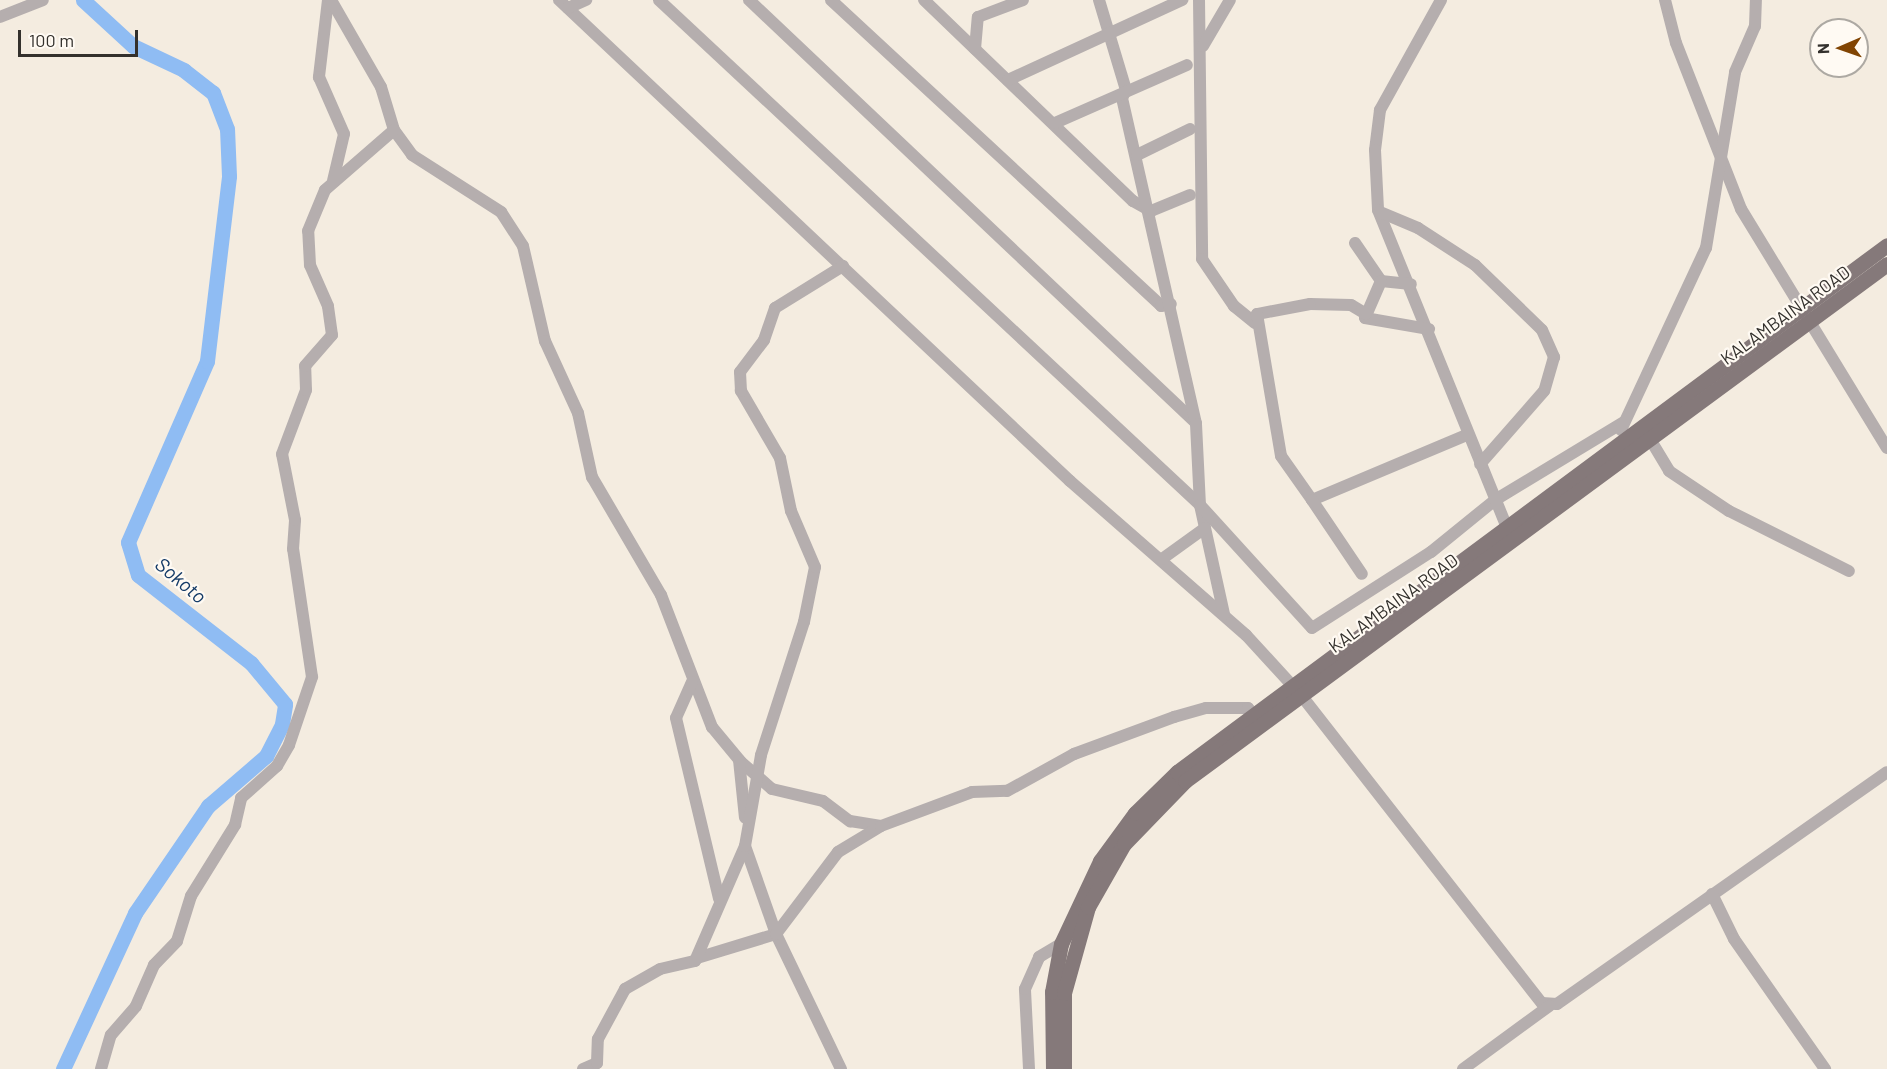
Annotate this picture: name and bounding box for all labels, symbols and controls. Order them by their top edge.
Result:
scale bar [21,18,141,56]
north arrow [1809,18,1869,78]
text: 100 m [29,29,74,51]
text: N [1813,43,1832,54]
street label: KALAMBAINA ROAD [1716,261,1854,369]
street label: KALAMBAINA ROAD [1324,549,1462,657]
water label: Sokoto [151,552,211,608]

